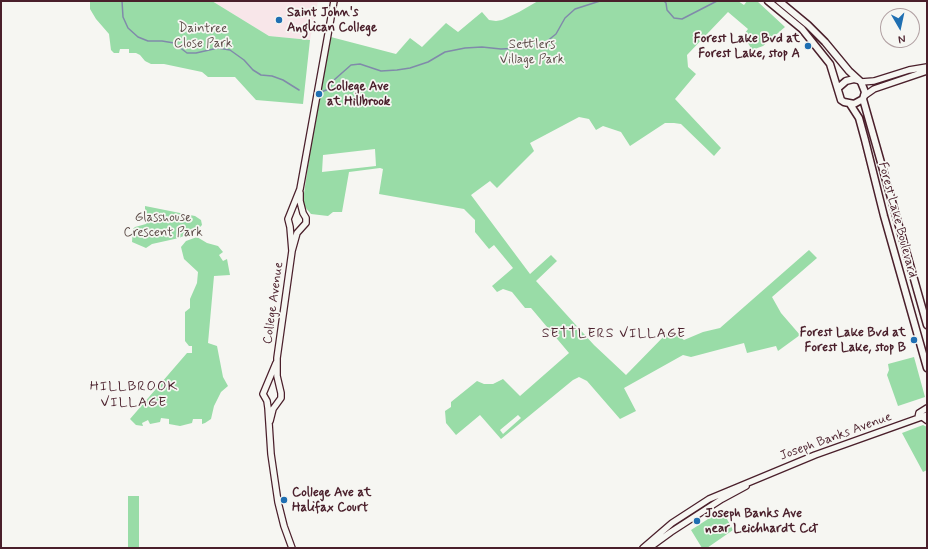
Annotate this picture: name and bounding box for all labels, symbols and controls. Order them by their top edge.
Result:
place label: Saint John's Anglican College [287,5,377,36]
north arrow [880,8,920,48]
marker: Saint John's Anglican College [274,15,284,25]
park label: Daintree Close Park [174,21,232,52]
place label: Forest Lake Bvd at Forest Lake, stop A [694,31,800,62]
text: N [897,31,906,46]
park label: Settlers Village Park [500,37,564,68]
marker: Forest Lake Bvd at Forest Lake, stop A [803,41,813,51]
place label: College Ave at Hillbrook [327,79,390,110]
marker: College Ave at Hillbrook [314,89,324,99]
street label: Forest Lake Boulevard [874,160,920,280]
park label: Glasshouse Crescent Park [123,210,203,241]
street label: College Avenue [261,261,287,345]
place label: Forest Lake Bvd at Forest Lake, stop B [800,325,906,356]
district label: SETTLERS VILLAGE [541,326,687,342]
marker: Forest Lake Bvd at Forest Lake, stop B [909,335,919,345]
district label: HILLBROOK VILLAGE [92,379,176,412]
street label: Joseph Banks Avenue [778,410,894,464]
place label: College Ave at Halifax Court [292,485,371,516]
marker: College Ave at Halifax Court [279,495,289,505]
place label: Joseph Banks Ave near Leichhardt Cct [705,506,818,537]
marker: Joseph Banks Ave near Leichhardt Cct [692,516,702,526]

